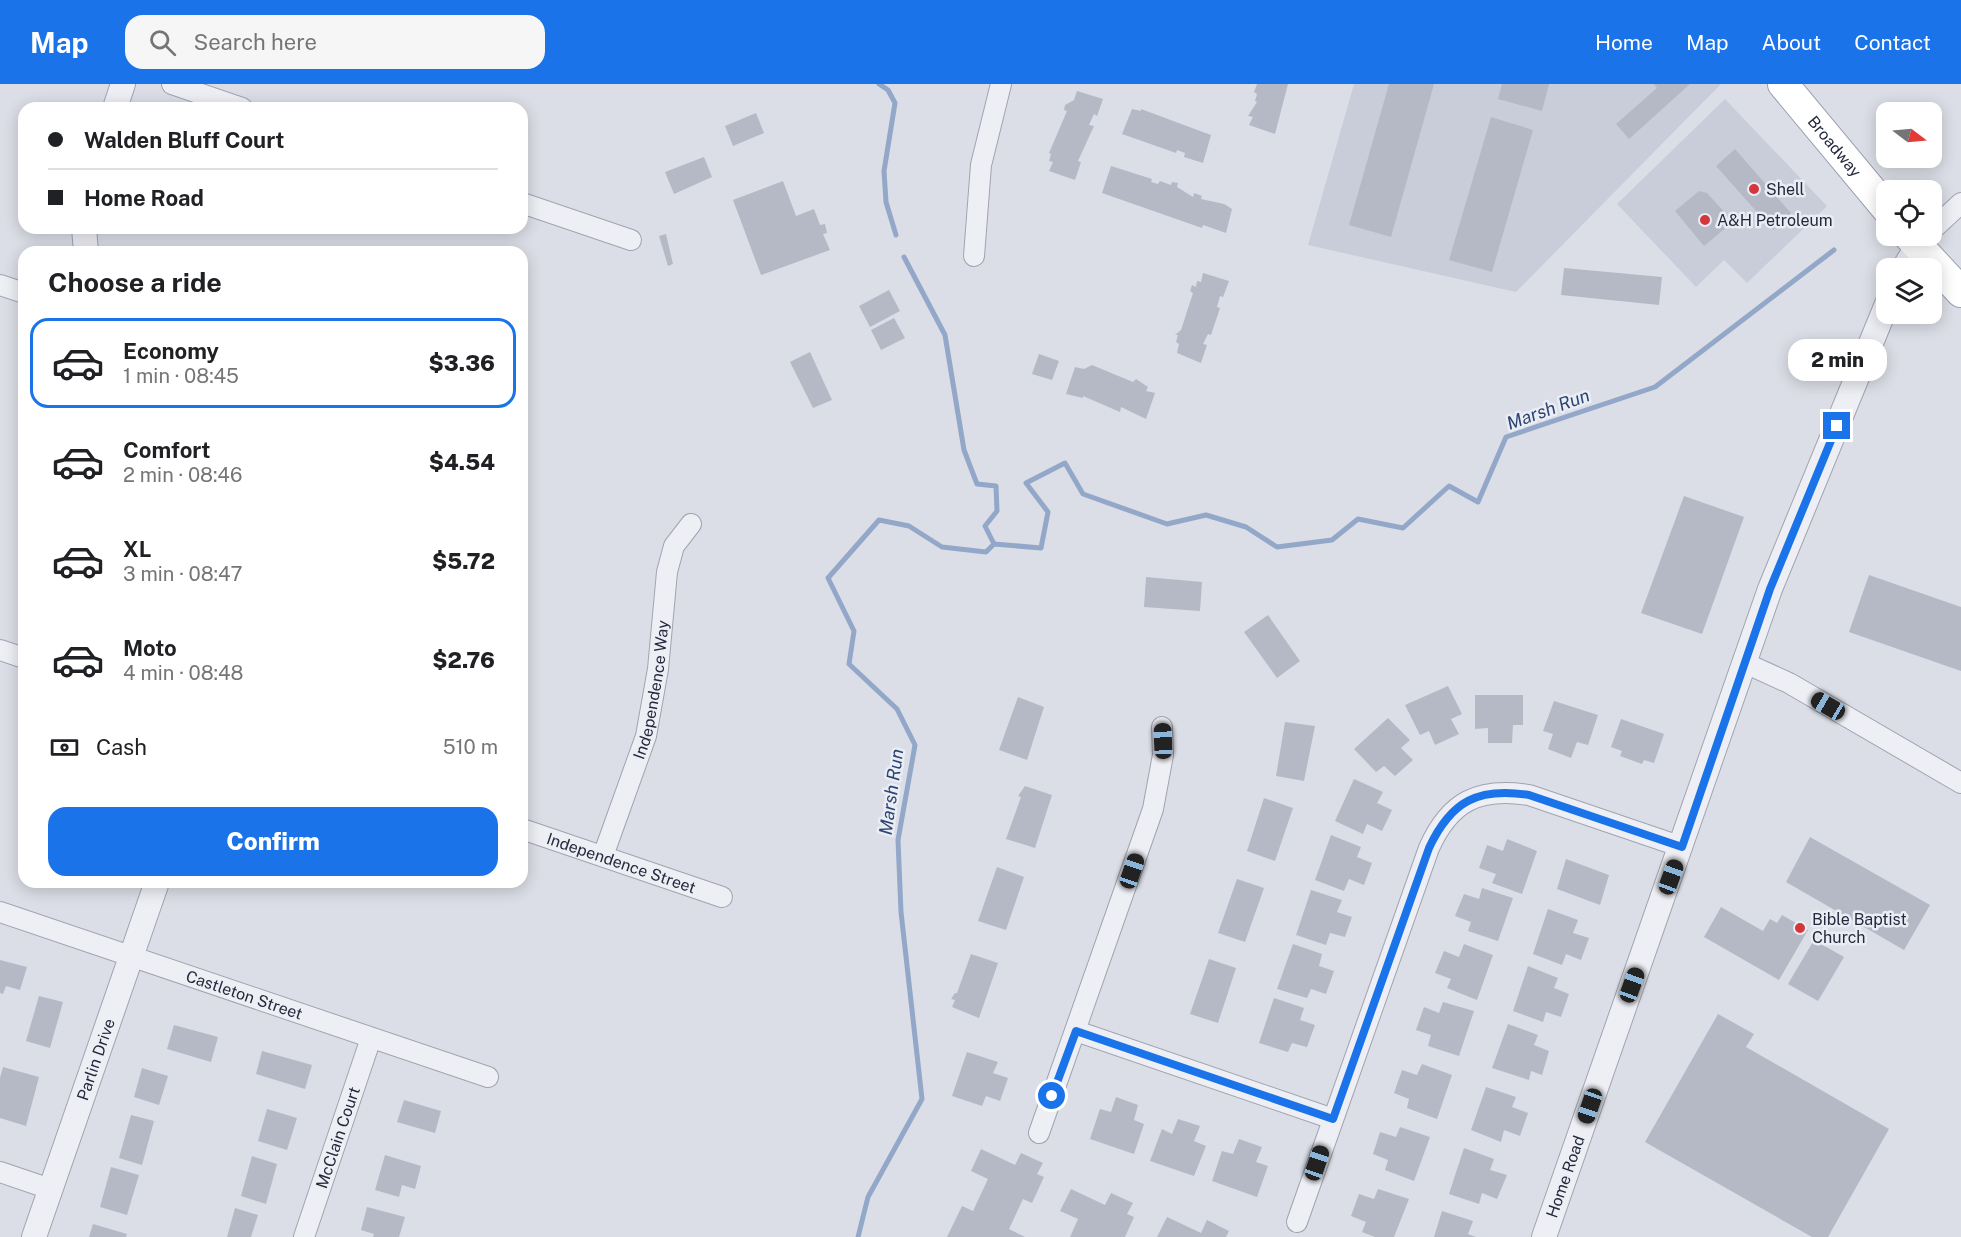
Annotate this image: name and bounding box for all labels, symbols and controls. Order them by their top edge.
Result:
search box [125,15,545,69]
text: Map [30,26,89,59]
icon: search [146,26,179,59]
text: Search here [194,29,317,55]
text: Home [1595,30,1653,55]
text: Map [1686,30,1729,55]
text: About [1762,30,1821,55]
text: Contact [1854,30,1931,55]
north arrow [1876,102,1942,168]
map controls [1876,102,1942,324]
street label: Broadway [1804,112,1866,181]
text: Walden Bluff Court [84,127,284,153]
place label: Shell [1766,180,1805,199]
button: locate [1876,180,1942,246]
marker: Shell [1747,182,1761,196]
text: Home Road [84,185,204,211]
place label: A&H Petroleum [1717,211,1833,230]
marker: A&H Petroleum [1698,213,1712,227]
button: layers [1876,258,1942,324]
text: Choose a ride [48,266,222,298]
icon: car [51,336,105,390]
text: Economy [123,338,219,364]
callout: 2 min [1788,339,1886,381]
text: 2 min [1811,348,1864,372]
text: $3.36 [429,350,495,376]
text: 1 min · 08:45 [123,364,239,388]
water label: Marsh Run [1504,384,1592,434]
route end [1823,412,1850,439]
icon: car [51,435,105,489]
text: Comfort [123,437,210,463]
text: $4.54 [429,449,495,475]
text: 2 min · 08:46 [123,463,242,487]
icon: car [51,534,105,588]
text: XL [123,536,151,562]
text: $5.72 [432,548,495,574]
text: 3 min · 08:47 [123,562,243,586]
street label: Independence Way [629,619,672,762]
icon: car [51,633,105,687]
text: Moto [123,635,177,661]
text: $2.76 [432,647,495,673]
text: 4 min · 08:48 [123,661,244,685]
car [1808,689,1848,723]
car [1153,723,1173,759]
icon: cash [48,731,81,764]
text: Cash [96,734,147,760]
text: 510 m [443,735,498,759]
water label: Marsh Run [875,748,907,836]
button: Confirm [48,807,498,876]
street label: Independence Street [544,829,699,897]
car [1118,851,1146,891]
car [1656,857,1686,897]
place label: Bible Baptist Church [1812,910,1907,947]
marker: Bible Baptist Church [1793,921,1807,935]
car [1617,965,1647,1005]
street label: Castleton Street [184,966,305,1023]
street label: Parlin Drive [73,1016,119,1103]
route start [1038,1082,1065,1109]
street label: McClain Court [312,1084,363,1191]
car [1576,1086,1604,1126]
street label: Home Road [1542,1133,1588,1220]
car [1303,1143,1331,1183]

